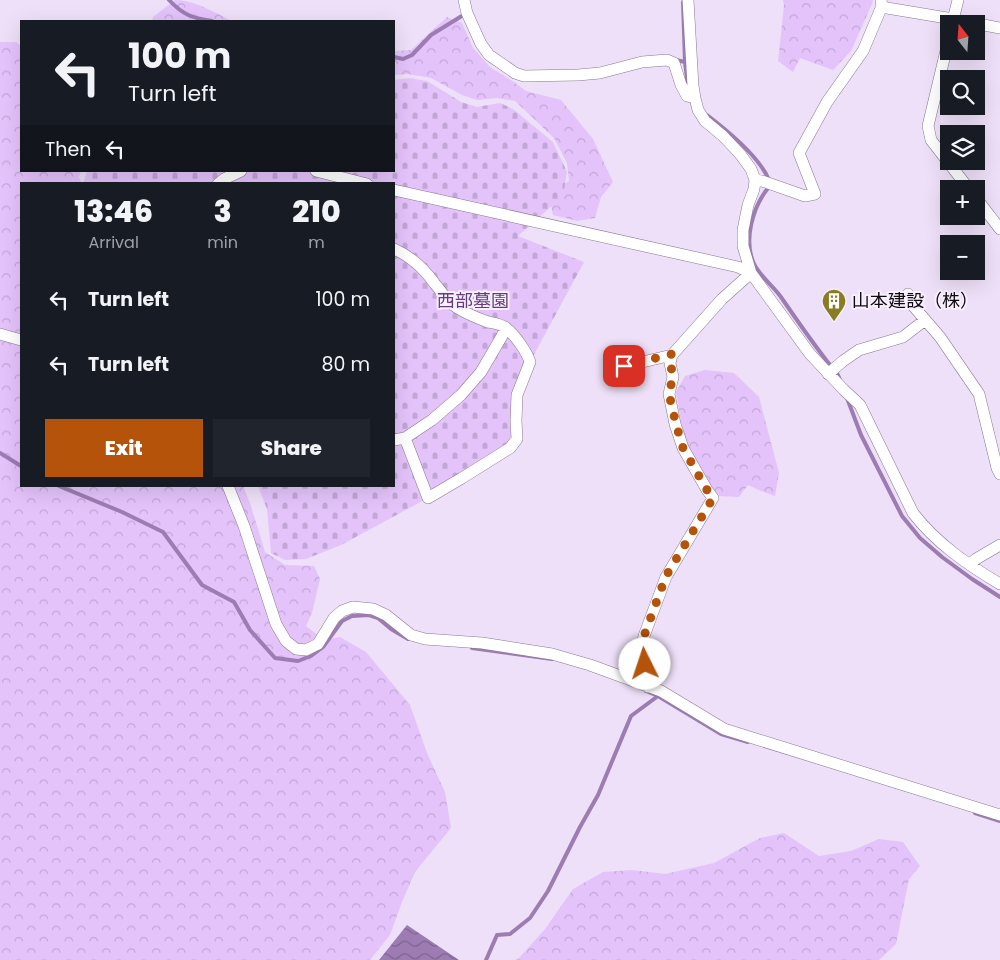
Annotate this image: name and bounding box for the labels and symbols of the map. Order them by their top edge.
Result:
north arrow [940,15,985,60]
park label: 西部墓園 [437,288,509,313]
building icon: 山本建設（株） [821,288,847,322]
place label: 山本建設（株） [852,288,978,313]
pin [603,345,645,387]
position arrow [618,637,670,689]

